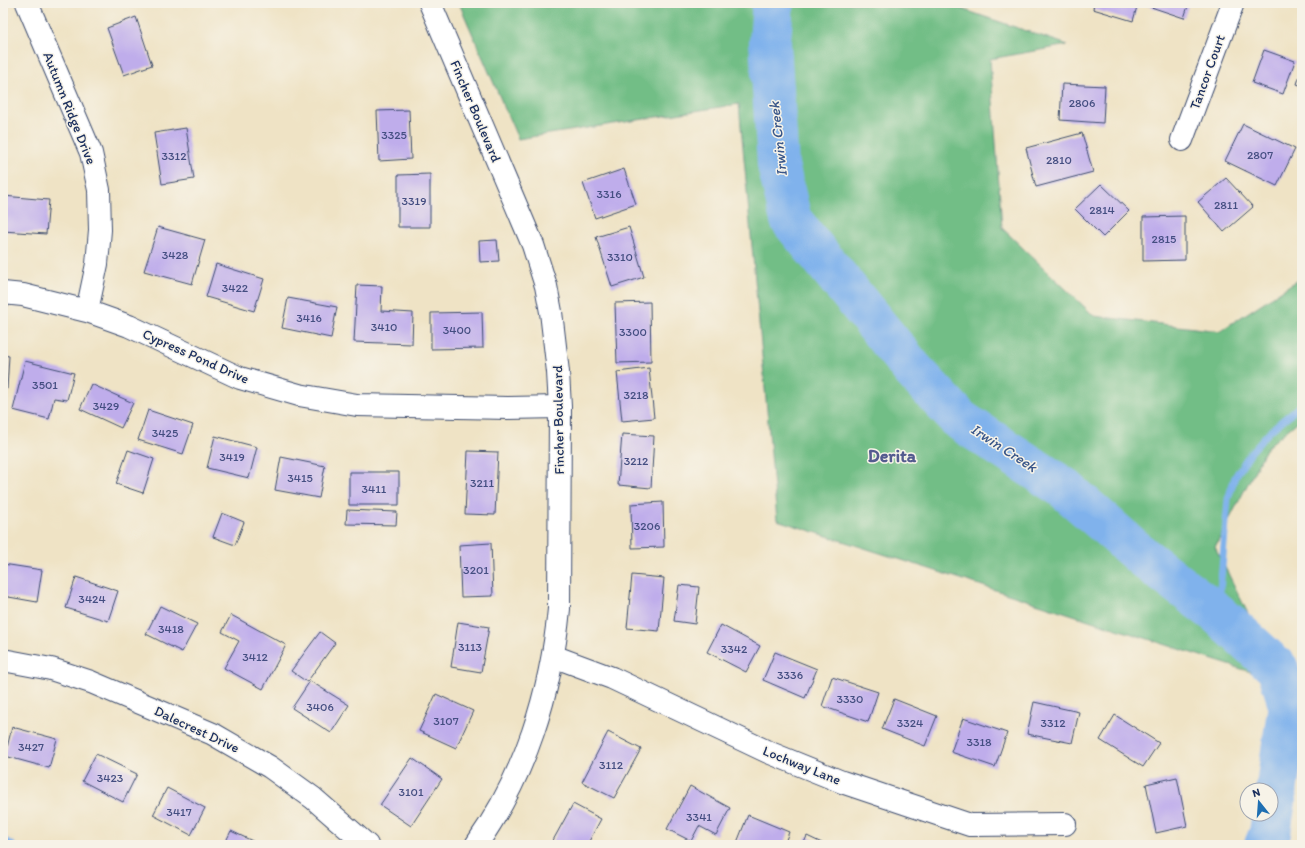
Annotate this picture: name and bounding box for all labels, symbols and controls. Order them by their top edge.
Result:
street label: Tancor Court [1186,32,1229,112]
street label: Autumn Ridge Drive [39,49,100,167]
street label: Fincher Boulevard [446,58,505,165]
house number: 2806 [1069,96,1095,110]
water label: Irwin Creek [765,99,791,177]
house number: 3325 [381,128,407,142]
house number: 2807 [1247,148,1273,162]
house number: 3312 [162,149,187,163]
house number: 2810 [1046,153,1072,167]
house number: 3316 [597,187,622,201]
house number: 3319 [402,194,426,208]
house number: 2811 [1214,198,1238,212]
house number: 2814 [1089,203,1115,217]
house number: 2815 [1152,232,1176,246]
house number: 3428 [162,248,189,262]
house number: 3310 [607,250,633,264]
house number: 3422 [222,281,249,295]
house number: 3416 [296,311,322,325]
house number: 3410 [371,320,397,334]
house number: 3400 [443,323,471,337]
street label: Cypress Pond Drive [140,325,252,388]
house number: 3300 [619,325,647,339]
street label: Fincher Boulevard [549,365,568,475]
house number: 3501 [32,378,58,392]
house number: 3218 [624,388,649,402]
house number: 3429 [93,399,119,413]
water label: Irwin Creek [968,420,1041,477]
house number: 3425 [152,426,178,440]
district label: Derita [868,445,917,467]
house number: 3419 [219,450,245,464]
house number: 3212 [624,454,649,468]
house number: 3415 [287,471,313,485]
house number: 3211 [470,476,494,490]
house number: 3411 [362,482,387,496]
house number: 3206 [634,519,660,533]
house number: 3201 [463,563,489,577]
house number: 3424 [78,592,106,606]
house number: 3418 [158,622,184,636]
house number: 3113 [458,640,483,654]
house number: 3342 [721,642,748,656]
house number: 3412 [242,650,268,664]
house number: 3336 [777,668,803,682]
house number: 3330 [836,692,864,706]
house number: 3406 [306,700,334,714]
street label: Dalecrest Drive [151,702,242,757]
house number: 3107 [433,714,459,728]
house number: 3324 [897,716,923,730]
house number: 3312 [1041,716,1066,730]
house number: 3318 [966,735,992,749]
house number: 3427 [18,740,44,754]
street label: Lochway Lane [760,742,844,789]
house number: 3112 [599,758,624,772]
house number: 3423 [97,771,124,785]
north arrow [1239,782,1279,822]
house number: 3101 [398,785,424,799]
text: N [1251,786,1262,800]
house number: 3417 [166,805,192,819]
house number: 3341 [686,810,712,824]

